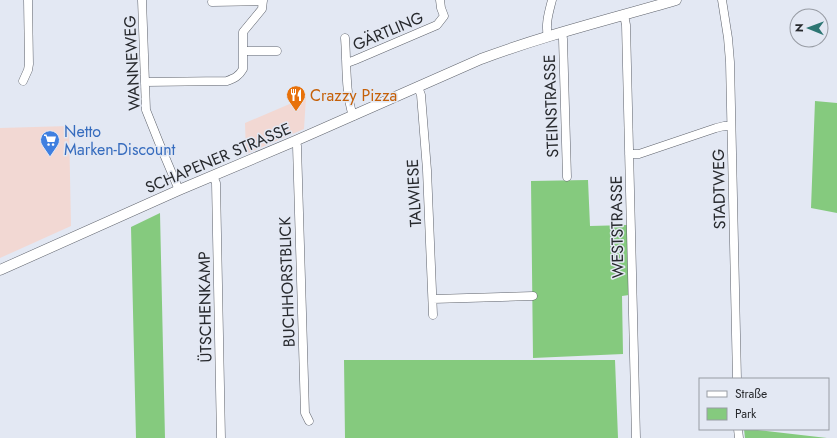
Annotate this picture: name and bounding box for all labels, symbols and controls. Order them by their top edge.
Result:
street label: GÄRTLING [349,6,427,56]
north arrow [789,8,829,48]
street label: WANNEWEG [118,15,146,111]
text: N [791,23,807,32]
street label: STEINSTRASSE [538,54,564,158]
restaurant icon: Crazzy Pizza [285,84,307,112]
place label: Crazzy Pizza [310,84,397,107]
street label: SCHAPENER STRASSE [142,117,294,199]
place label: Netto Marken-Discount [64,120,176,161]
supermarket icon: Netto Marken-Discount [39,129,61,157]
street label: STADTWEG [707,149,731,229]
street label: TALWIESE [401,158,427,228]
street label: WESTSTRASSE [605,175,629,279]
street label: BUCHHORSTBLICK [273,216,301,348]
street label: ÜTSCHENKAMP [193,251,217,363]
legend [699,378,829,430]
text: Straße [735,385,767,403]
text: Park [735,405,757,423]

